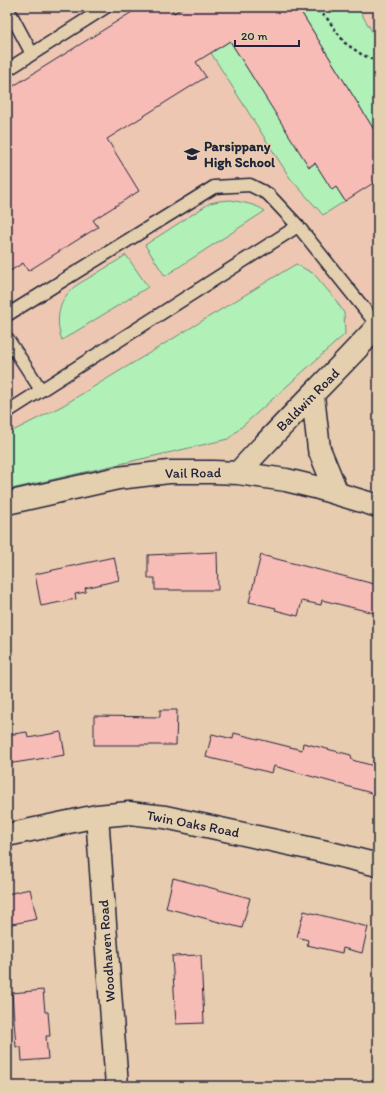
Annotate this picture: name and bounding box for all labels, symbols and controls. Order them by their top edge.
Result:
scale bar [235,22,299,48]
text: 20 m [241,29,268,43]
place label: Parsippany High School [204,138,276,171]
school or university icon: Parsippany High School [183,145,201,163]
street label: Baldwin Road [273,365,343,435]
street label: Vail Road [165,464,222,482]
street label: Twin Oaks Road [145,807,241,841]
street label: Woodhaven Road [95,899,119,1003]

